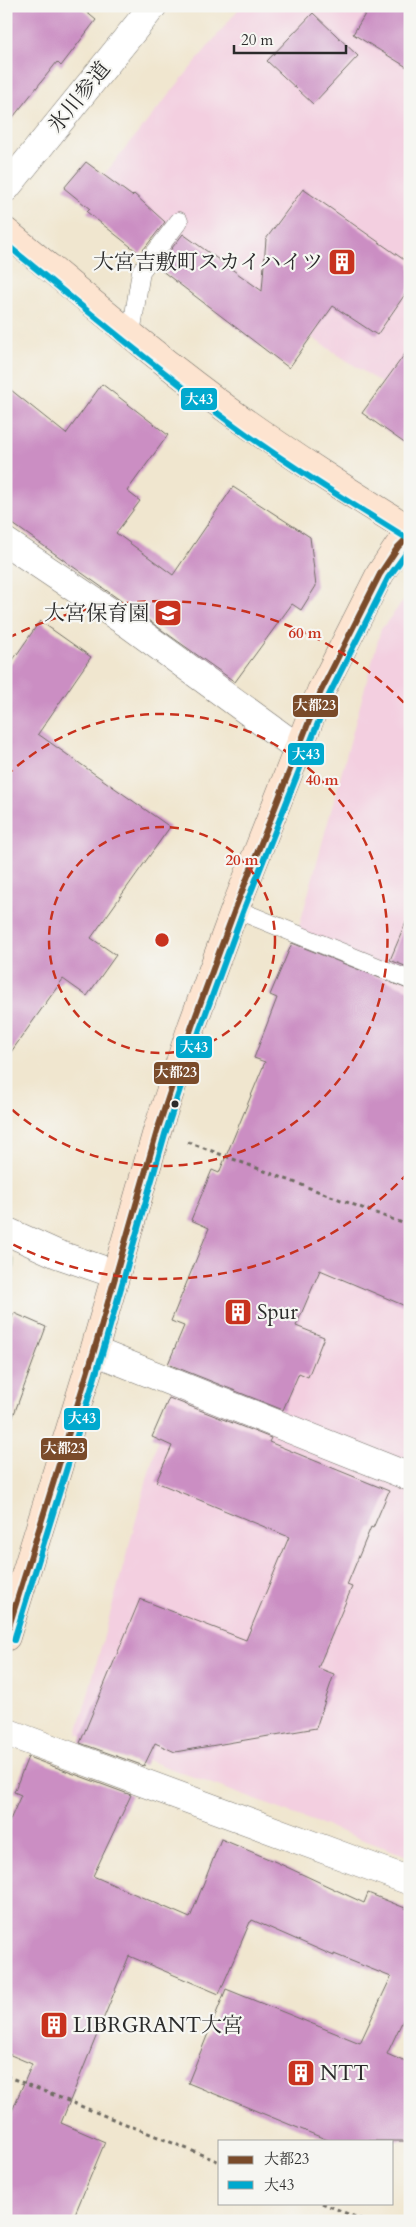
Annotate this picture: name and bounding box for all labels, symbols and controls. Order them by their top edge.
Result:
scale bar [234,22,346,54]
text: 20 m [241,30,273,50]
street label: 氷川参道 [42,56,117,139]
building icon: 大宮吉敷町スカイハイツ [327,247,357,277]
place label: 大宮吉敷町スカイハイツ [93,248,323,277]
line badge: 大43 [180,387,218,411]
text: 大43 [185,390,213,409]
school or university icon: 大宮保育園 [153,598,183,628]
place label: 大宮保育園 [44,599,149,628]
text: 60 m [288,623,322,643]
line badge: 大都23 [292,694,339,718]
text: 大都23 [294,696,336,715]
line badge: 大43 [287,742,325,766]
text: 大43 [292,745,320,764]
text: 40 m [305,770,339,790]
text: 20 m [225,850,259,870]
centre of rings [153,931,171,949]
line badge: 大43 [175,1035,213,1059]
text: 大43 [180,1038,208,1057]
line badge: 大都23 [153,1061,200,1085]
text: 大都23 [155,1063,197,1082]
unlabelled marker [170,1099,180,1109]
building icon: Spur [223,1297,253,1327]
place label: Spur [257,1298,298,1327]
line badge: 大43 [63,1407,101,1431]
text: 大43 [68,1409,96,1428]
line badge: 大都23 [40,1437,88,1461]
text: 大都23 [43,1439,85,1458]
building icon: LIBRGRANT大宮 [39,2010,69,2040]
place label: LIBRGRANT大宮 [73,2011,243,2040]
building icon: NTT [286,2058,316,2088]
place label: NTT [320,2059,369,2088]
legend [218,2140,394,2204]
text: 大都23 [264,2149,309,2169]
text: 大43 [264,2175,294,2195]

